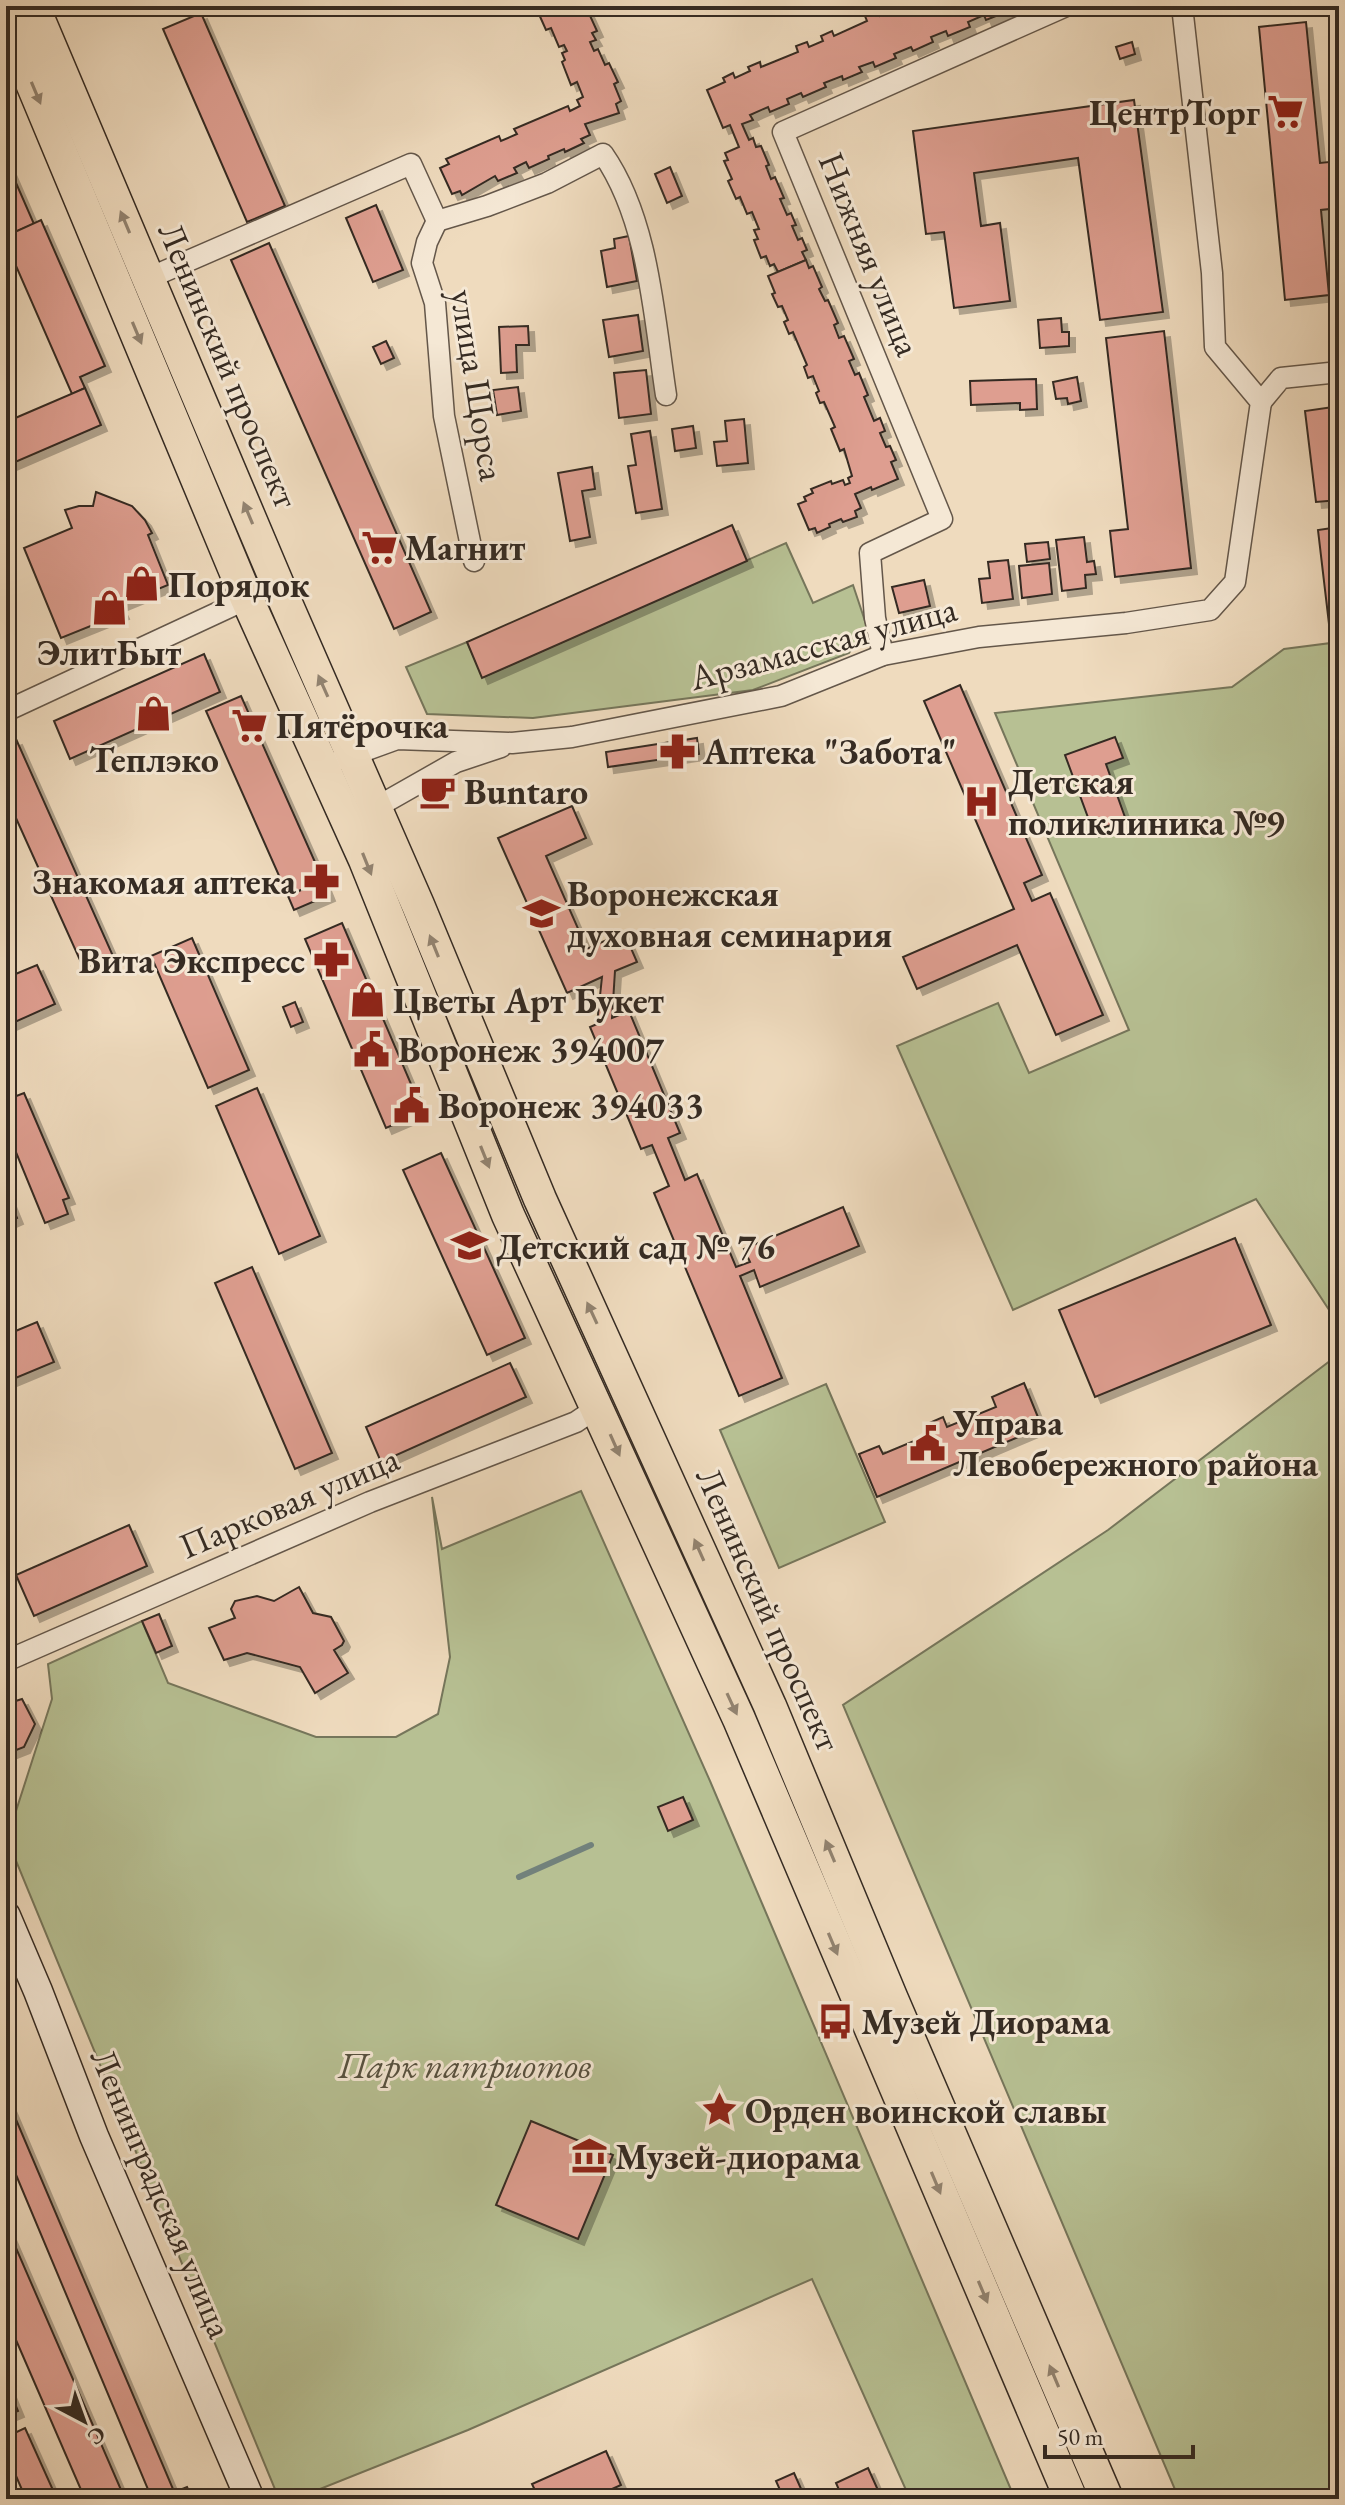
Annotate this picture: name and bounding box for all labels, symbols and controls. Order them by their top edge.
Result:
one-way arrow [30,81,43,105]
place label: ЦентрТорг [1089,89,1260,136]
supermarket icon: ЦентрТорг [1267,93,1305,131]
street label: Нижняя улица [808,145,932,363]
one-way arrow [119,210,132,234]
street label: Ленинский проспект [148,215,310,515]
street label: улица Щорса [440,286,516,485]
one-way arrow [130,321,143,345]
one-way arrow [241,501,254,525]
place label: Магнит [405,524,526,571]
supermarket icon: Магнит [360,528,398,566]
place label: Порядок [168,561,310,608]
shop icon: Порядок [123,565,161,603]
street label: Арзамасская улица [683,585,962,701]
shop icon: ЭлитБыт [90,588,128,626]
place label: ЭлитБыт [37,629,181,676]
one-way arrow [316,674,329,698]
shop icon: Теплэко [135,695,173,733]
place label: Пятёрочка [276,702,449,749]
supermarket icon: Пятёрочка [231,706,269,744]
place label: Аптека "Забота" [702,728,957,775]
pharmacy icon: Аптека "Забота" [658,732,696,770]
place label: Теплэко [89,736,219,783]
place label: Детская поликлиника №9 [1008,758,1284,846]
place label: Buntaro [464,768,588,815]
cafe icon: Buntaro [419,772,457,810]
hospital icon: Детская поликлиника №9 [963,783,1001,821]
one-way arrow [360,852,373,876]
place label: Знакомая аптека [32,858,296,905]
pharmacy icon: Знакомая аптека [303,862,341,900]
place label: Воронежская духовная семинария [567,870,892,958]
school or university icon: Воронежская духовная семинария [522,895,560,933]
one-way arrow [427,933,440,957]
place label: Вита Экспресс [78,937,305,984]
pharmacy icon: Вита Экспресс [312,941,350,979]
place label: Цветы Арт Букет [393,977,664,1024]
shop icon: Цветы Арт Букет [348,981,386,1019]
place label: Воронеж 394007 [398,1026,665,1073]
public building icon: Воронеж 394007 [353,1030,391,1068]
place label: Воронеж 394033 [438,1082,704,1129]
public building icon: Воронеж 394033 [393,1086,431,1124]
one-way arrow [479,1145,492,1169]
place label: Детский сад № 76 [496,1223,775,1270]
school or university icon: Детский сад № 76 [451,1227,489,1265]
one-way arrow [585,1301,599,1324]
place label: Управа Левобережного района [952,1399,1318,1487]
public building icon: Управа Левобережного района [908,1424,946,1462]
one-way arrow [608,1433,621,1457]
street label: Парковая улица [172,1434,407,1569]
street label: Ленинский проспект [685,1460,853,1758]
one-way arrow [692,1538,706,1561]
one-way arrow [725,1693,739,1716]
one-way arrow [824,1839,837,1863]
one-way arrow [827,1932,840,1956]
place label: Музей Диорама [861,1998,1110,2045]
bus stop icon: Музей Диорама [816,2002,854,2040]
street label: Ленинградская улица [80,2041,244,2345]
park label: Парк патриотов [337,2042,592,2089]
place label: Орден воинской славы [745,2087,1107,2134]
place icon: Орден воинской славы [700,2091,738,2129]
place label: Музей-диорама [615,2133,860,2180]
museum icon: Музей-диорама [570,2137,608,2175]
one-way arrow [930,2171,943,2194]
one-way arrow [976,2280,989,2304]
one-way arrow [1048,2364,1061,2388]
north arrow [44,2381,124,2461]
scale bar [1045,2409,1193,2459]
text: С [81,2420,112,2452]
text: 50 m [1057,2421,1104,2452]

